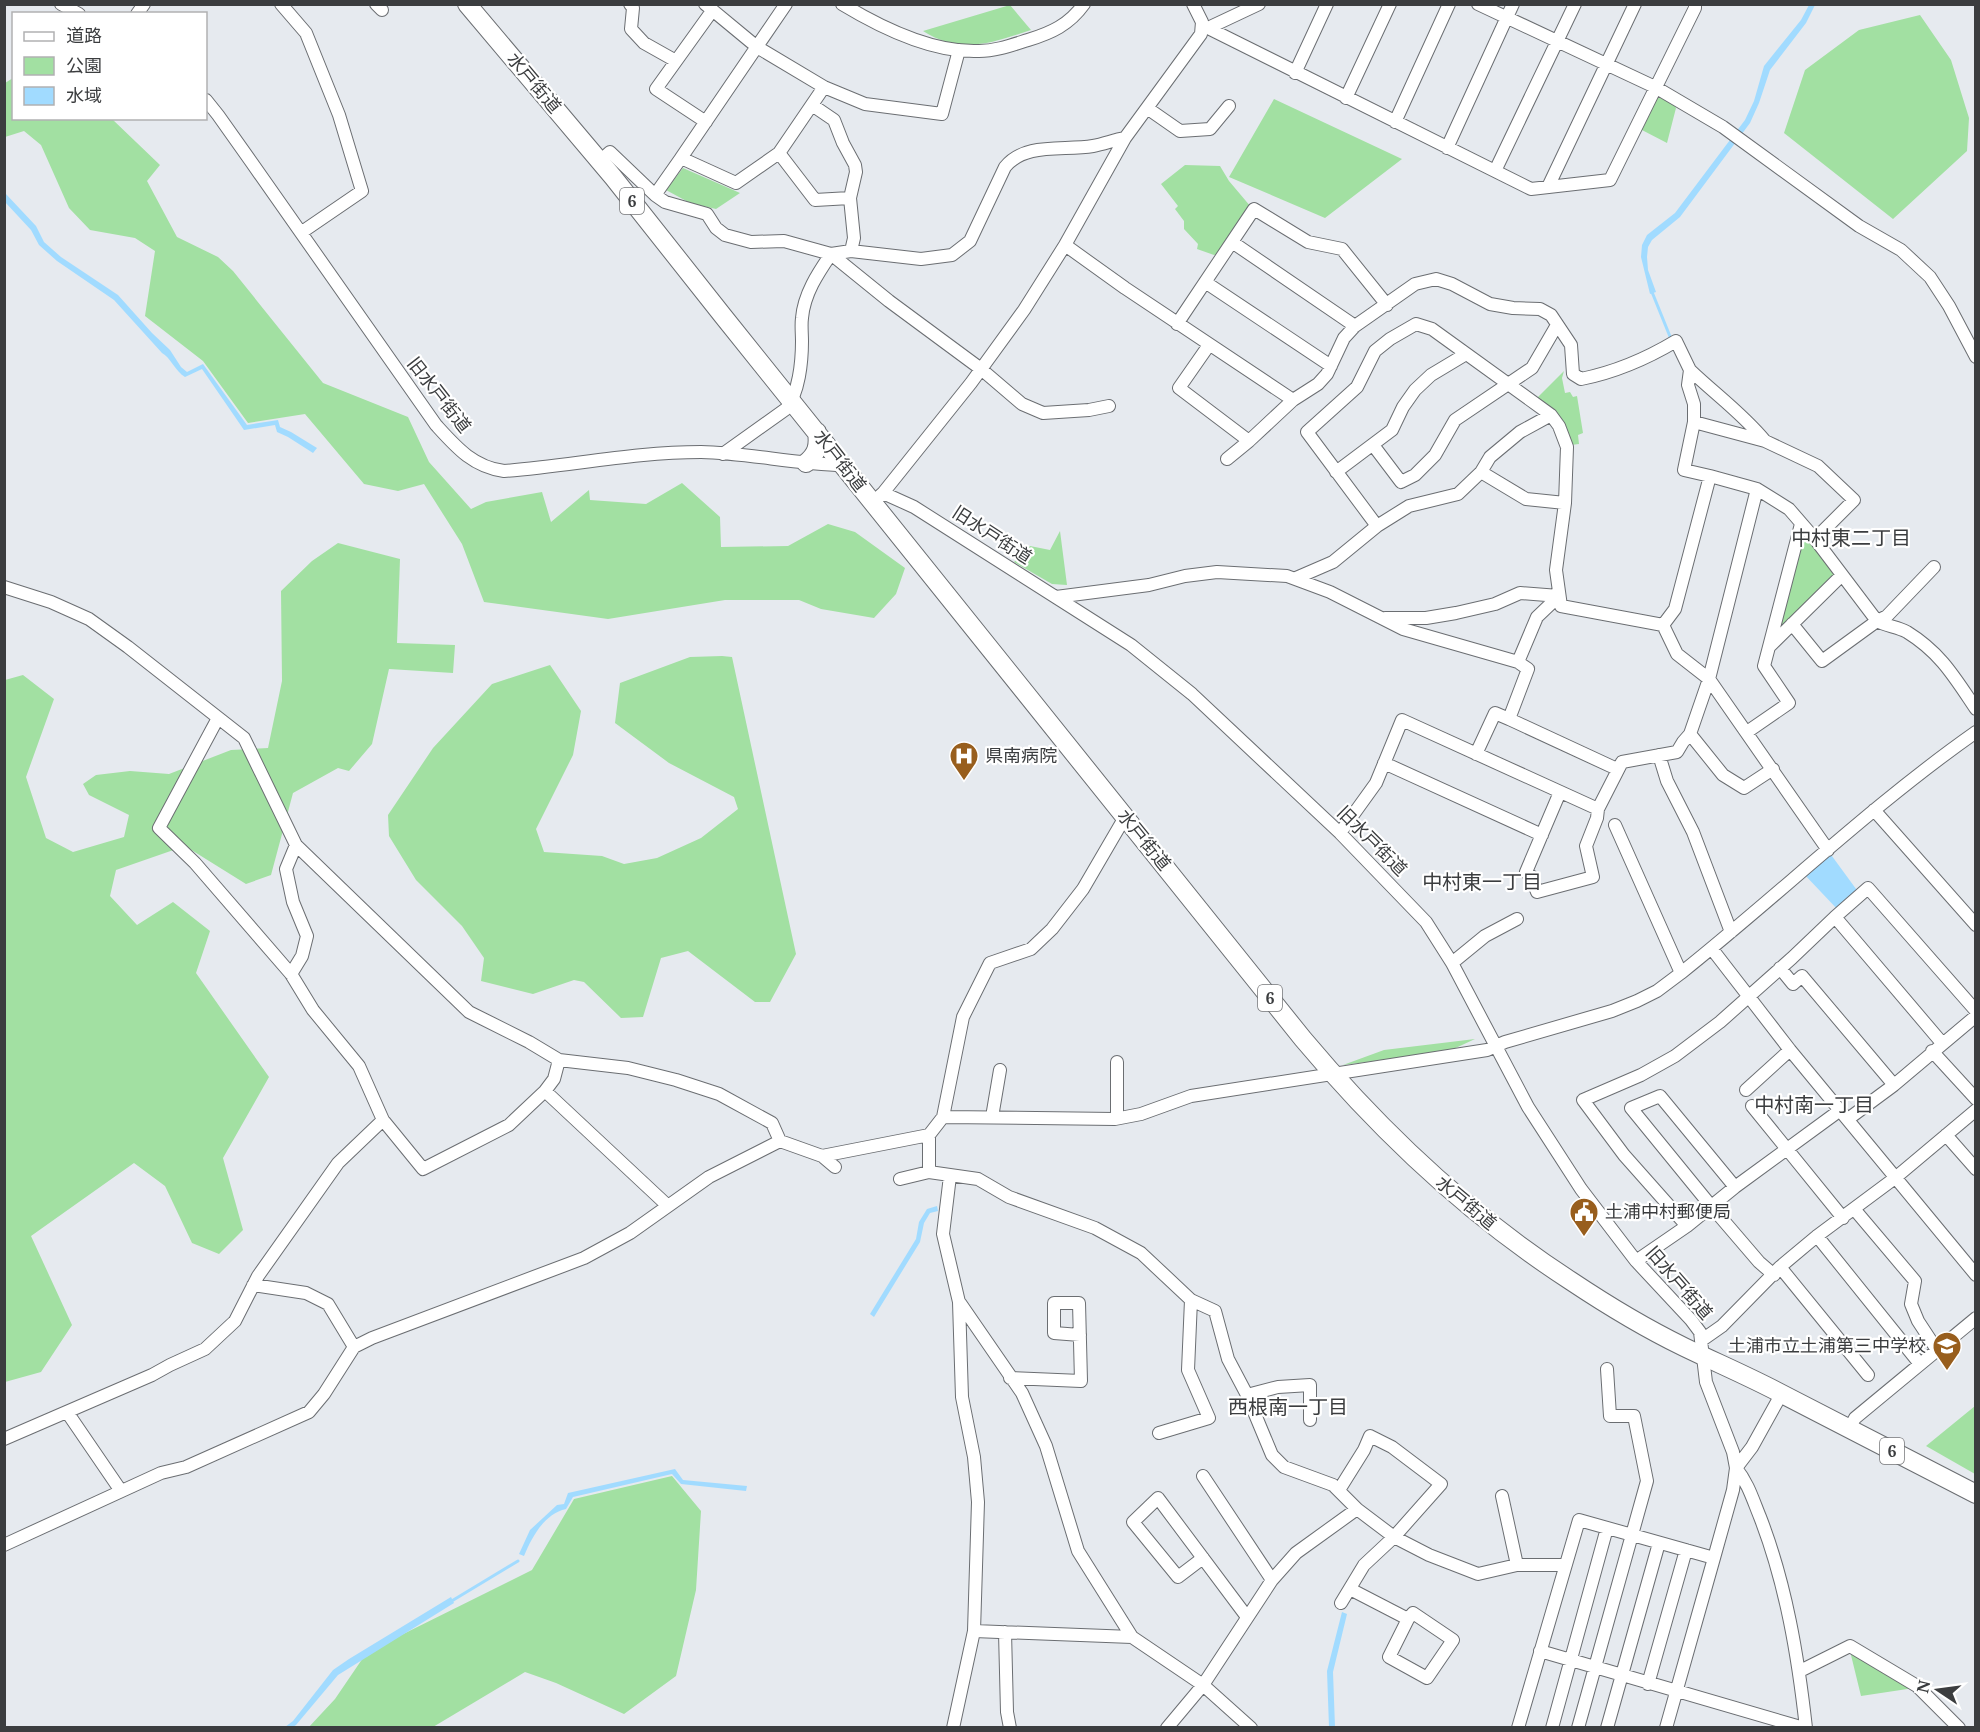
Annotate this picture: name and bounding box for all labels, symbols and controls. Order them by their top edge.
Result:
legend [12,12,207,120]
text: 道路 [66,23,102,47]
street label: 水戸街道 [502,47,567,118]
text: 公園 [66,53,102,77]
text: 水域 [66,83,102,107]
road number: 6 [620,188,644,214]
street label: 旧水戸街道 [403,352,477,437]
street label: 水戸街道 [809,425,872,496]
street label: 旧水戸街道 [948,500,1037,569]
district label: 中村東二丁目 [1791,524,1911,551]
hospital icon: 県南病院 [948,740,980,782]
place label: 県南病院 [985,743,1057,767]
street label: 旧水戸街道 [1332,800,1413,881]
street label: 水戸街道 [1113,804,1177,875]
district label: 中村東一丁目 [1422,868,1542,895]
road number: 6 [1258,985,1282,1011]
district label: 中村南一丁目 [1754,1091,1874,1118]
street label: 水戸街道 [1431,1170,1502,1235]
public building icon: 土浦中村郵便局 [1568,1196,1600,1238]
place label: 土浦中村郵便局 [1605,1199,1731,1223]
street label: 旧水戸街道 [1641,1241,1718,1324]
school or university icon: 土浦市立土浦第三中学校 [1931,1330,1963,1372]
place label: 土浦市立土浦第三中学校 [1728,1333,1926,1357]
district label: 西根南一丁目 [1228,1393,1348,1420]
road number: 6 [1880,1438,1904,1464]
north arrow [1908,1660,1968,1720]
text: N [1911,1678,1936,1695]

